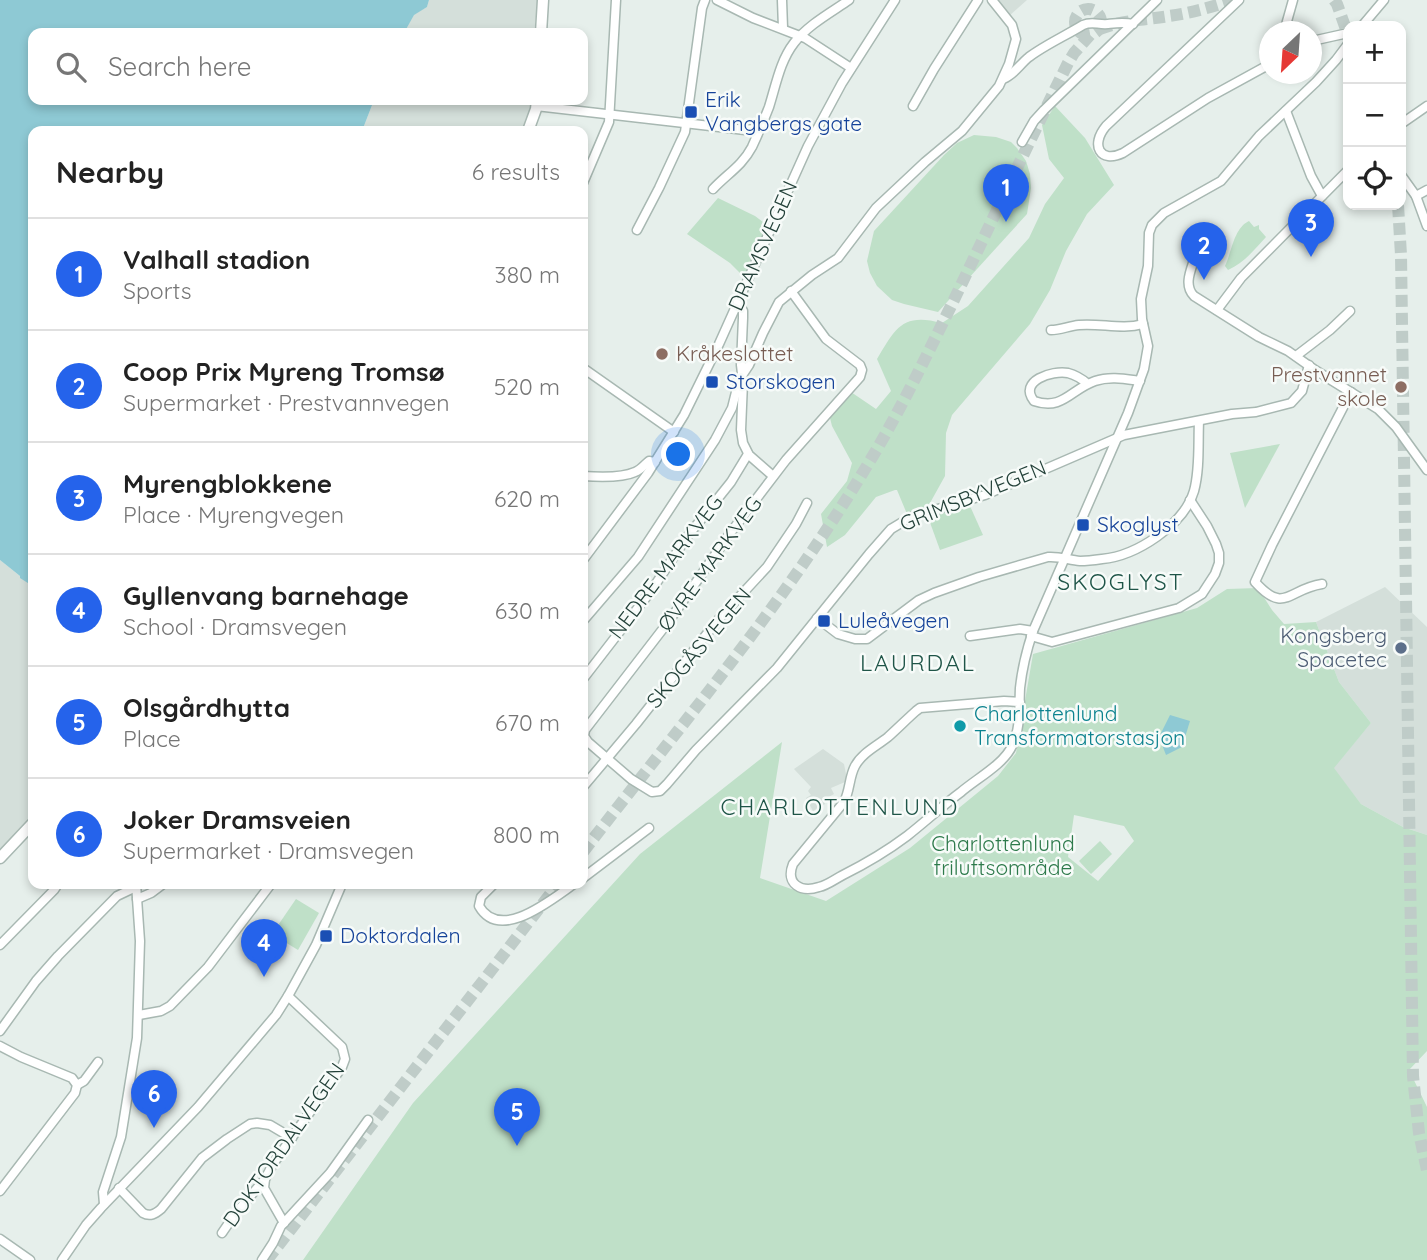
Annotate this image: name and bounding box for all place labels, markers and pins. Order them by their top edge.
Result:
place label: Erik Vangbergs gate [705,86,862,136]
marker: Erik Vangbergs gate [683,104,699,120]
pin: 1 [983,164,1029,222]
pin: 3 [1288,199,1334,257]
pin: 2 [1181,222,1227,280]
place label: Kråkeslottet [676,340,793,366]
marker: Kråkeslottet [654,346,670,362]
place label: Prestvannet skole [1271,361,1387,411]
place label: Storskogen [726,368,836,394]
marker: Storskogen [704,374,720,390]
marker: Prestvannet skole [1393,379,1409,395]
place label: Skoglyst [1097,511,1179,537]
marker: Skoglyst [1075,517,1091,533]
place label: Luleåvegen [838,607,950,633]
marker: Luleåvegen [816,613,832,629]
place label: Kongsberg Spacetec [1280,622,1387,672]
marker: Kongsberg Spacetec [1393,640,1409,656]
place label: Charlottenlund Transformatorstasjon [974,700,1185,750]
marker: Charlottenlund Transformatorstasjon [952,718,968,734]
pin: 4 [241,919,287,977]
place label: Doktordalen [340,922,461,948]
marker: Doktordalen [318,928,334,944]
pin: 6 [131,1070,177,1128]
pin: 5 [494,1088,540,1146]

